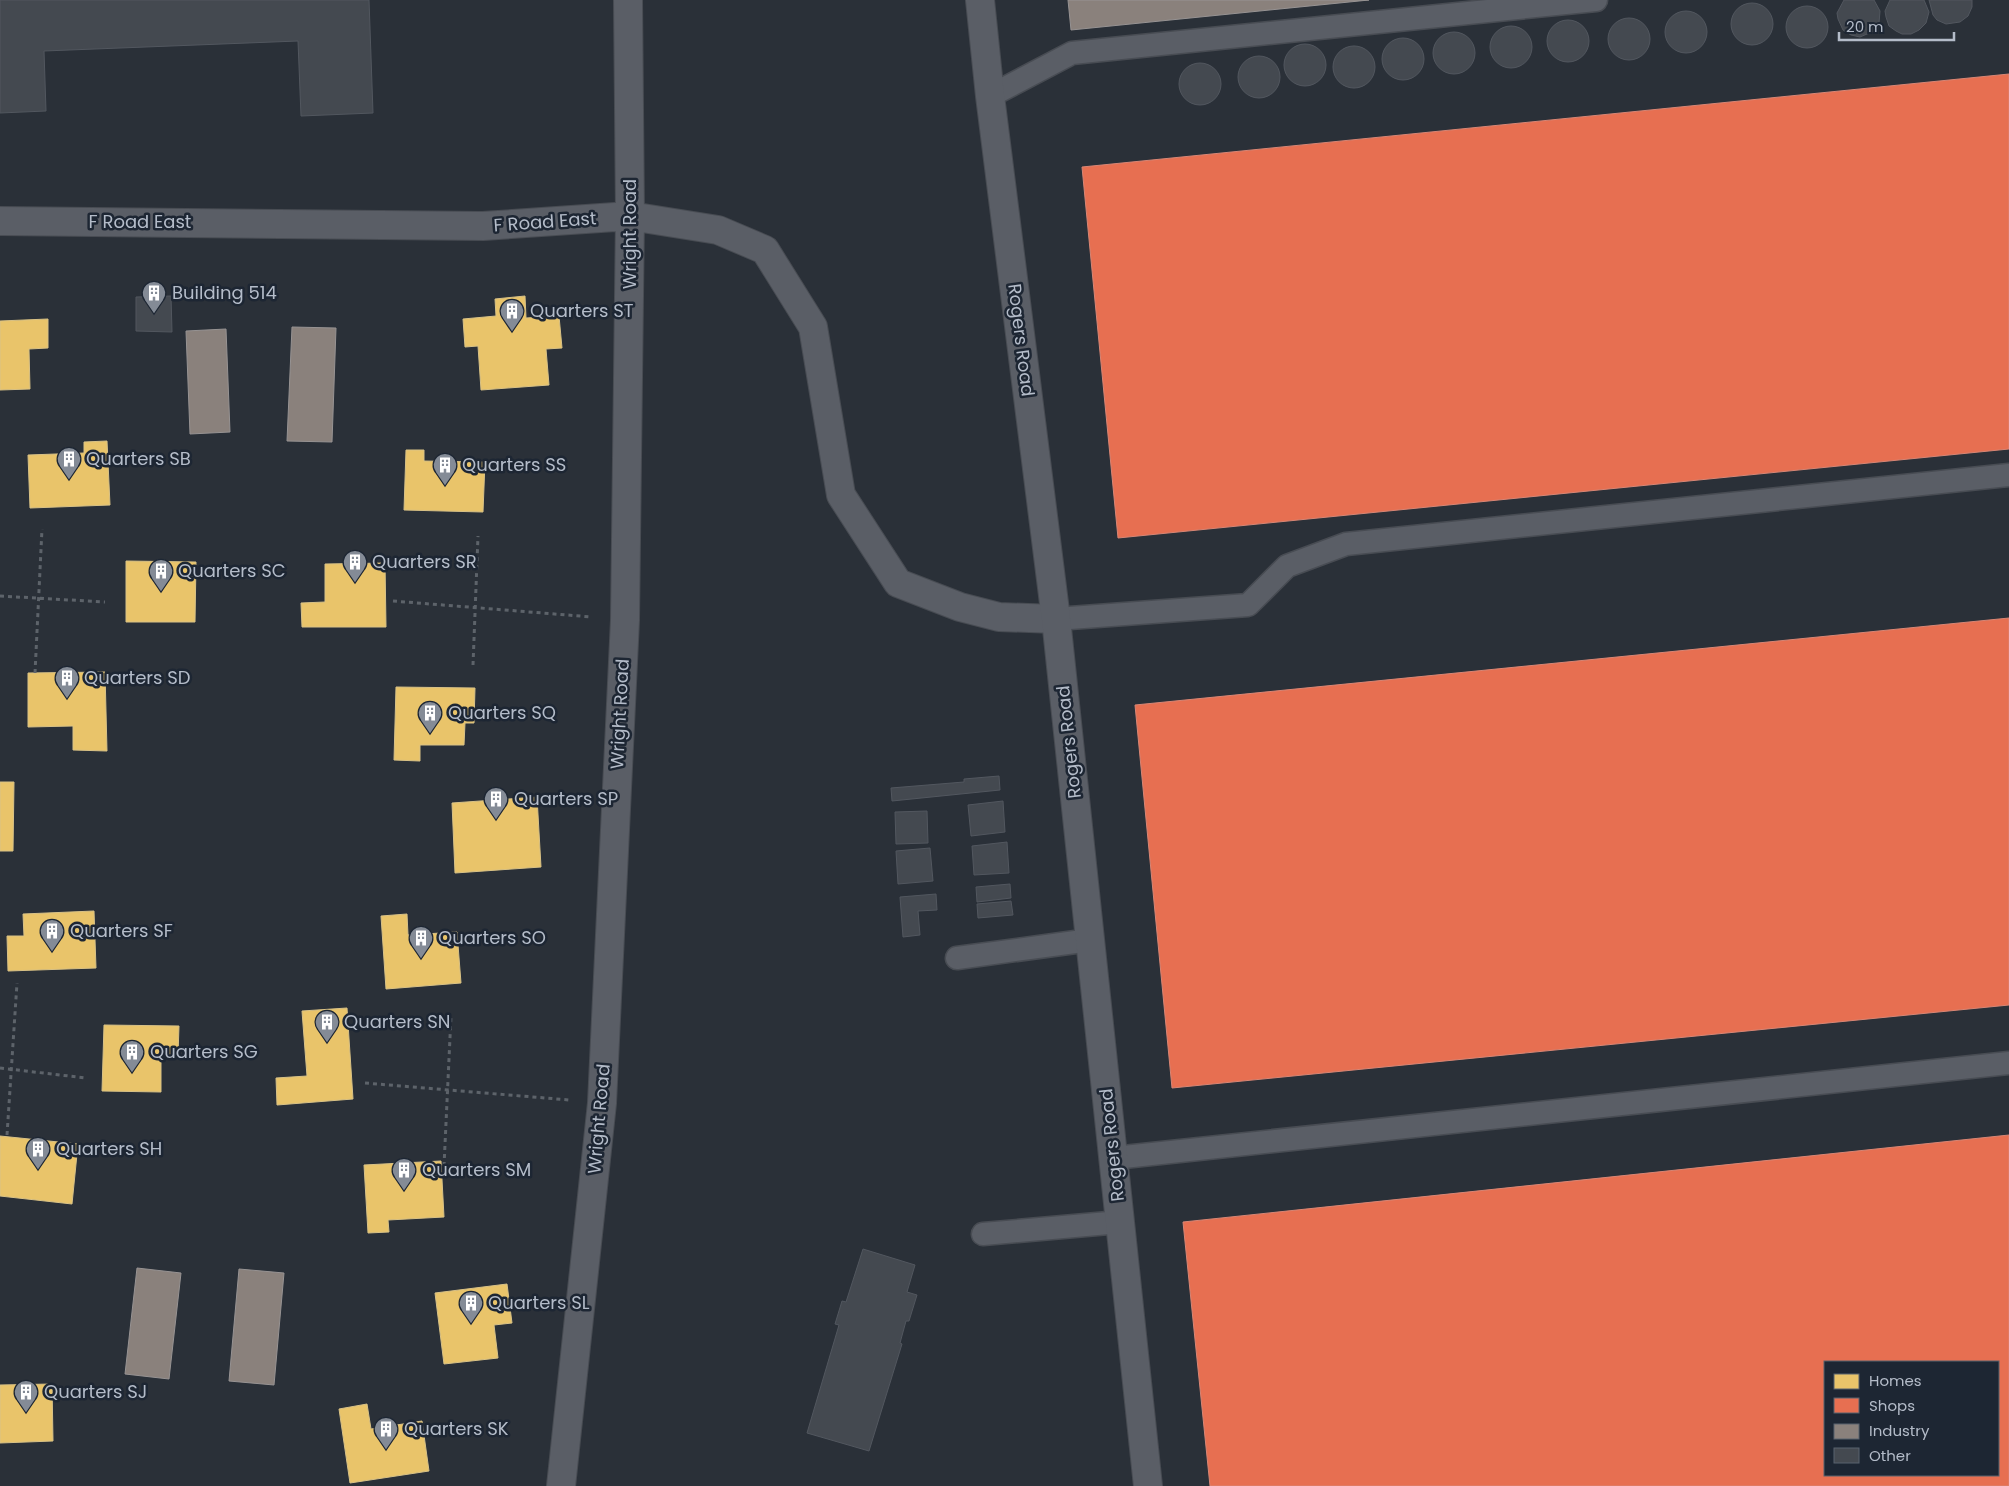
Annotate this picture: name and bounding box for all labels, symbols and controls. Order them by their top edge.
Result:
scale bar [1839,10,1954,42]
text: 20 m [1846,16,1884,37]
street label: Wright Road [617,179,642,289]
street label: F Road East [493,205,597,238]
street label: F Road East [89,209,191,234]
building icon: Building 514 [141,280,167,314]
place label: Building 514 [172,280,277,305]
street label: Rogers Road [1002,282,1041,398]
building icon: Quarters ST [499,298,525,332]
place label: Quarters ST [530,298,634,323]
building icon: Quarters SB [56,446,82,480]
place label: Quarters SB [86,446,191,471]
building icon: Quarters SS [432,452,458,486]
place label: Quarters SS [462,452,566,477]
building icon: Quarters SR [342,549,368,583]
place label: Quarters SR [372,549,477,574]
building icon: Quarters SC [148,558,174,592]
place label: Quarters SC [178,558,286,583]
street label: Wright Road [604,658,635,770]
building icon: Quarters SD [54,665,80,699]
place label: Quarters SD [84,665,191,690]
street label: Rogers Road [1050,684,1087,800]
building icon: Quarters SQ [417,700,443,734]
place label: Quarters SQ [448,700,556,725]
building icon: Quarters SP [483,786,509,820]
place label: Quarters SP [514,786,618,811]
building icon: Quarters SF [39,918,65,952]
place label: Quarters SF [70,918,173,943]
building icon: Quarters SO [408,925,434,959]
place label: Quarters SO [438,925,546,950]
building icon: Quarters SN [314,1009,340,1043]
place label: Quarters SN [344,1009,450,1034]
building icon: Quarters SG [119,1039,145,1073]
place label: Quarters SG [150,1039,258,1064]
street label: Wright Road [581,1063,616,1175]
street label: Rogers Road [1093,1087,1130,1203]
building icon: Quarters SH [25,1136,51,1170]
place label: Quarters SH [56,1136,162,1161]
building icon: Quarters SM [391,1157,417,1191]
place label: Quarters SM [422,1157,531,1182]
building icon: Quarters SL [458,1290,484,1324]
place label: Quarters SL [488,1290,590,1315]
legend [1824,1361,1999,1476]
text: Homes [1869,1370,1922,1391]
building icon: Quarters SJ [13,1379,39,1413]
place label: Quarters SJ [44,1379,147,1404]
text: Shops [1869,1395,1915,1416]
building icon: Quarters SK [373,1416,399,1450]
place label: Quarters SK [404,1416,509,1441]
text: Industry [1869,1420,1930,1441]
text: Other [1869,1445,1911,1466]

